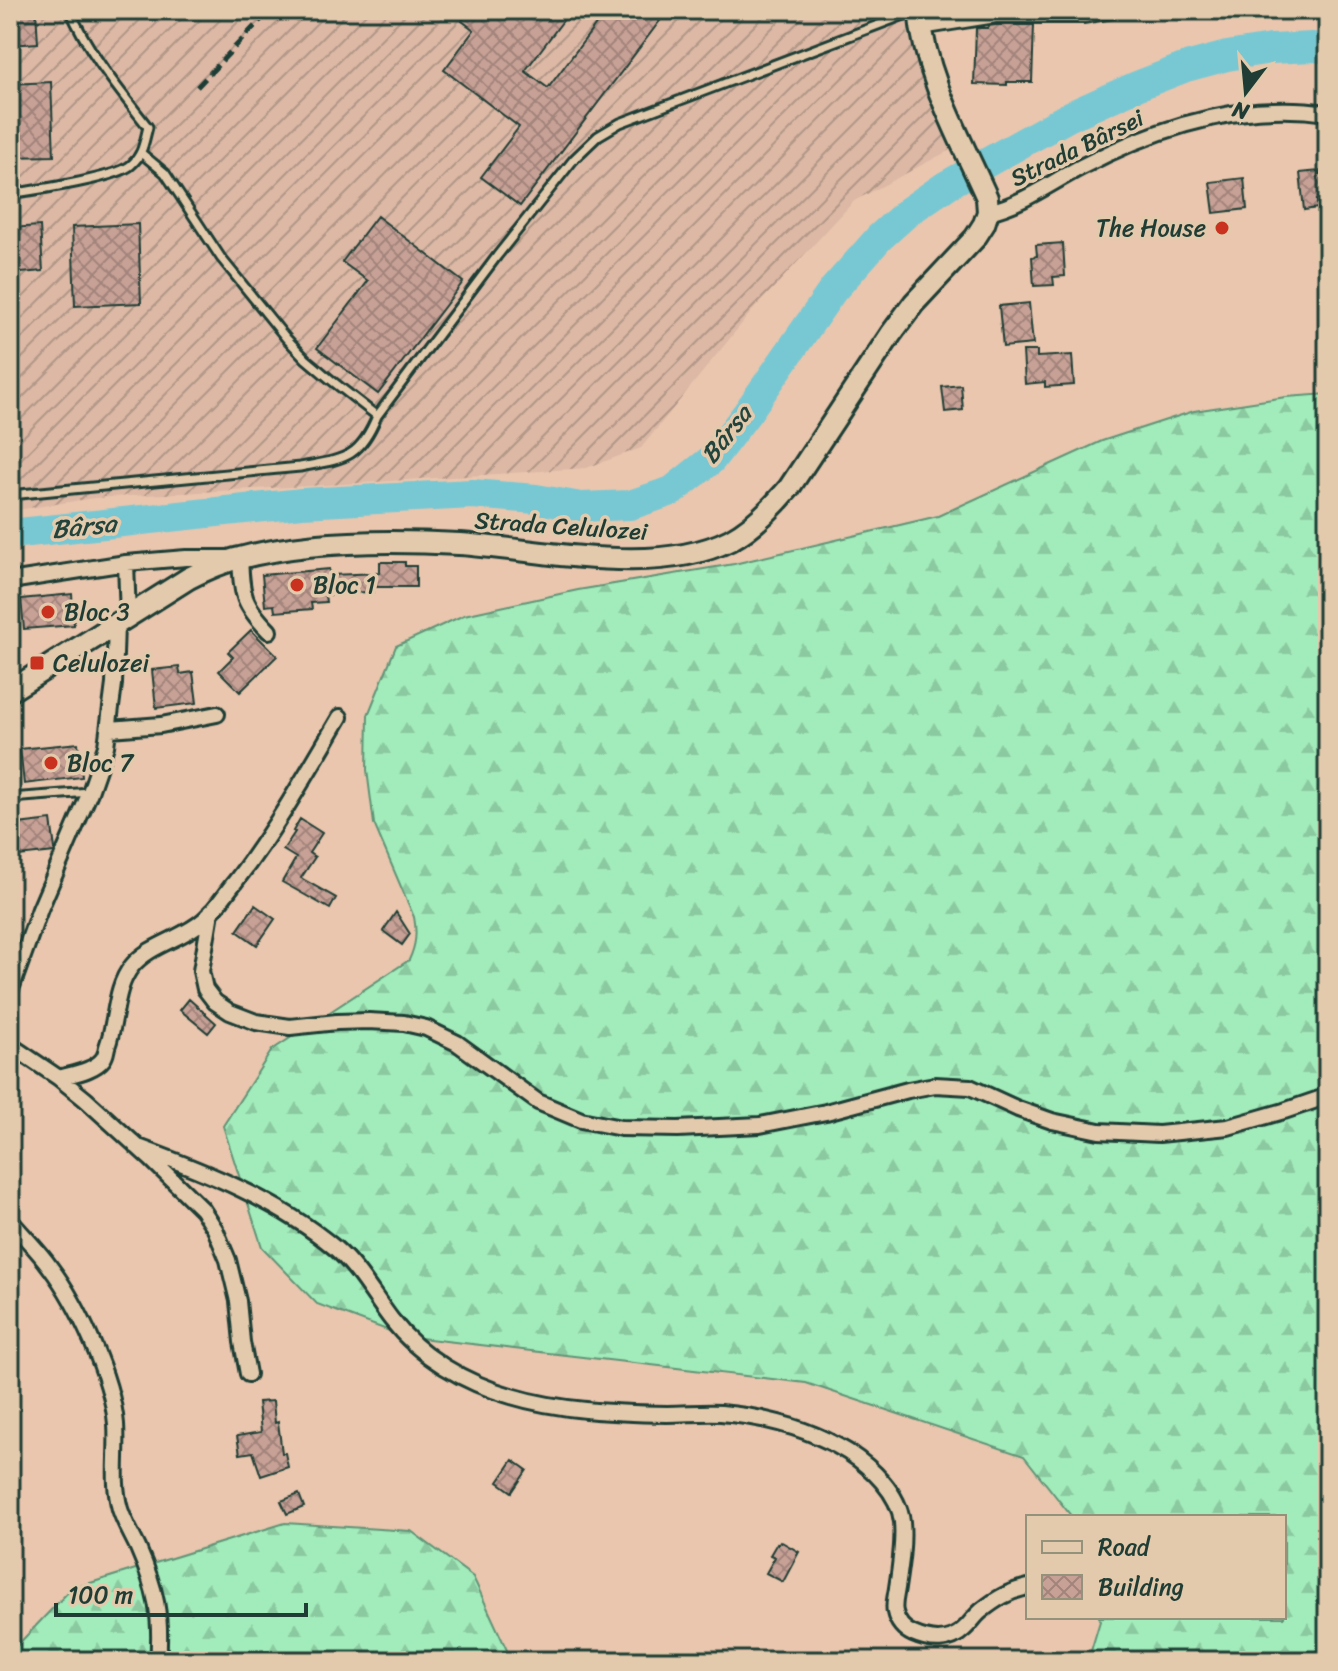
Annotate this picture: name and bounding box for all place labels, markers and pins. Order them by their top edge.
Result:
place label: The House [1096,207,1206,249]
marker: The House [1213,219,1231,237]
place label: Bloc 1 [313,564,376,606]
marker: Bloc 1 [288,576,306,594]
place label: Bloc 3 [64,591,130,633]
marker: Bloc 3 [39,603,57,621]
place label: Celulozei [53,642,150,684]
marker: Celulozei [28,654,46,672]
place label: Bloc 7 [67,742,134,784]
marker: Bloc 7 [42,754,60,772]

